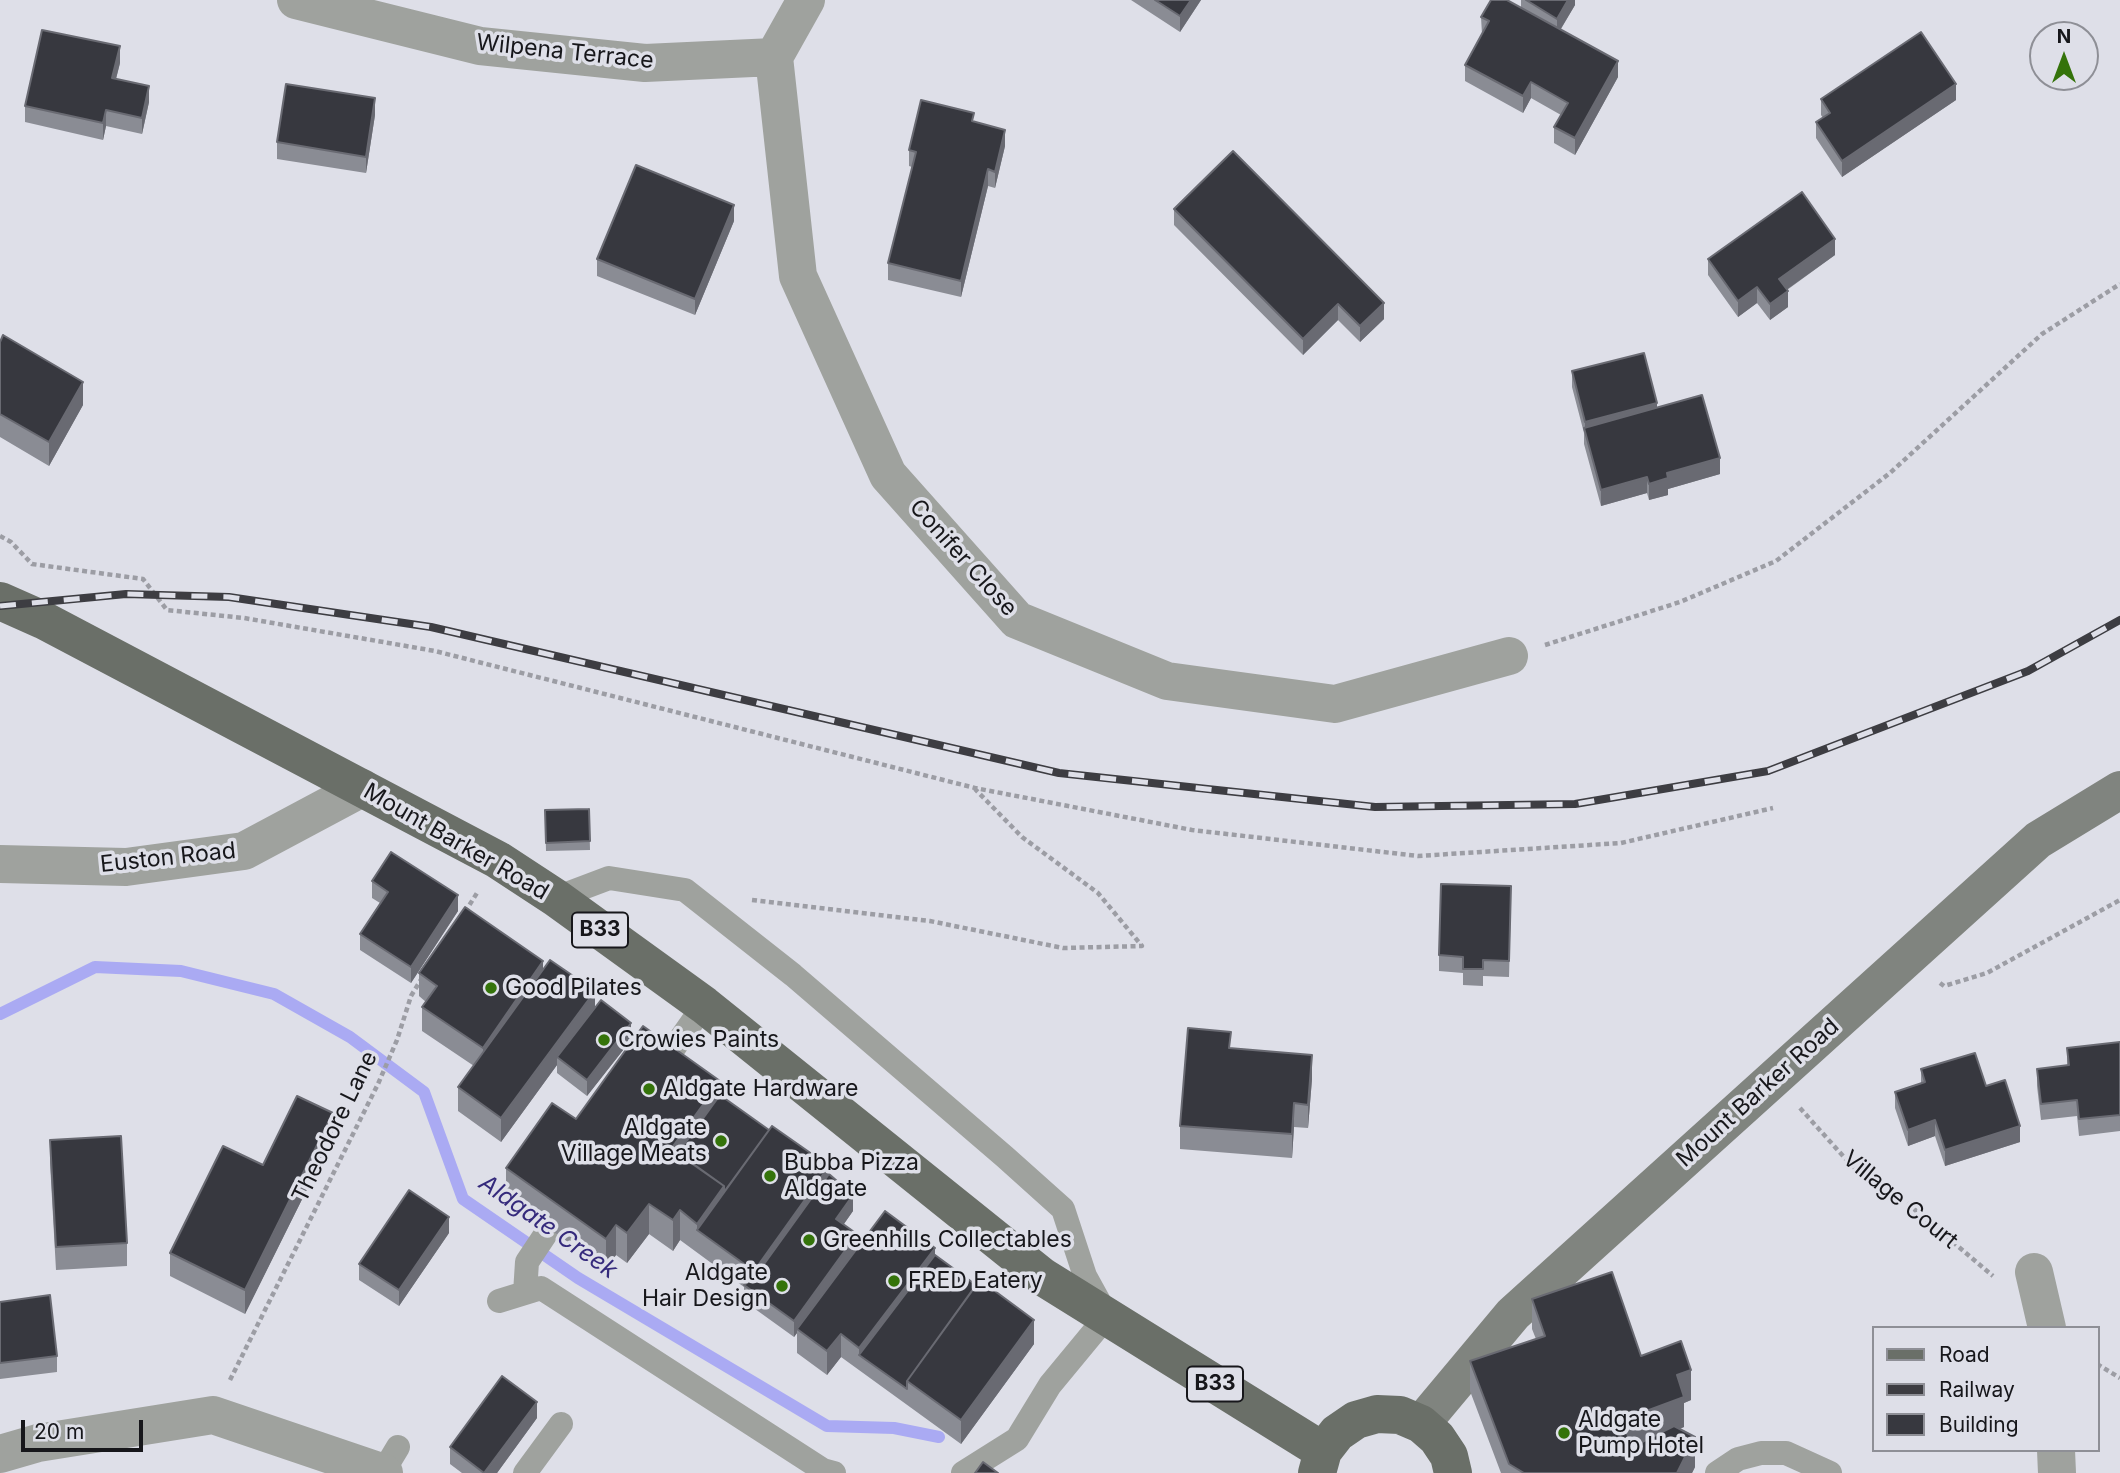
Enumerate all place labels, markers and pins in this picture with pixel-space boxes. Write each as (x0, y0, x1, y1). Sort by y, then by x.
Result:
place label: Good Pilates (505, 974, 642, 1002)
marker: Good Pilates (483, 980, 499, 996)
place label: Crowies Paints (618, 1026, 779, 1054)
marker: Crowies Paints (596, 1032, 612, 1048)
place label: Aldgate Hardware (663, 1075, 859, 1103)
marker: Aldgate Hardware (641, 1081, 657, 1097)
place label: Aldgate Village Meats (561, 1114, 707, 1168)
marker: Aldgate Village Meats (713, 1133, 729, 1149)
place label: Bubba Pizza Aldgate (784, 1149, 919, 1203)
marker: Bubba Pizza Aldgate (762, 1168, 778, 1184)
place label: Greenhills Collectables (823, 1226, 1072, 1254)
marker: Greenhills Collectables (801, 1232, 817, 1248)
place label: Aldgate Hair Design (642, 1259, 768, 1313)
place label: FRED Eatery (908, 1267, 1043, 1295)
marker: FRED Eatery (886, 1273, 902, 1289)
marker: Aldgate Hair Design (774, 1278, 790, 1294)
place label: Aldgate Pump Hotel (1578, 1406, 1704, 1460)
marker: Aldgate Pump Hotel (1556, 1425, 1572, 1441)

